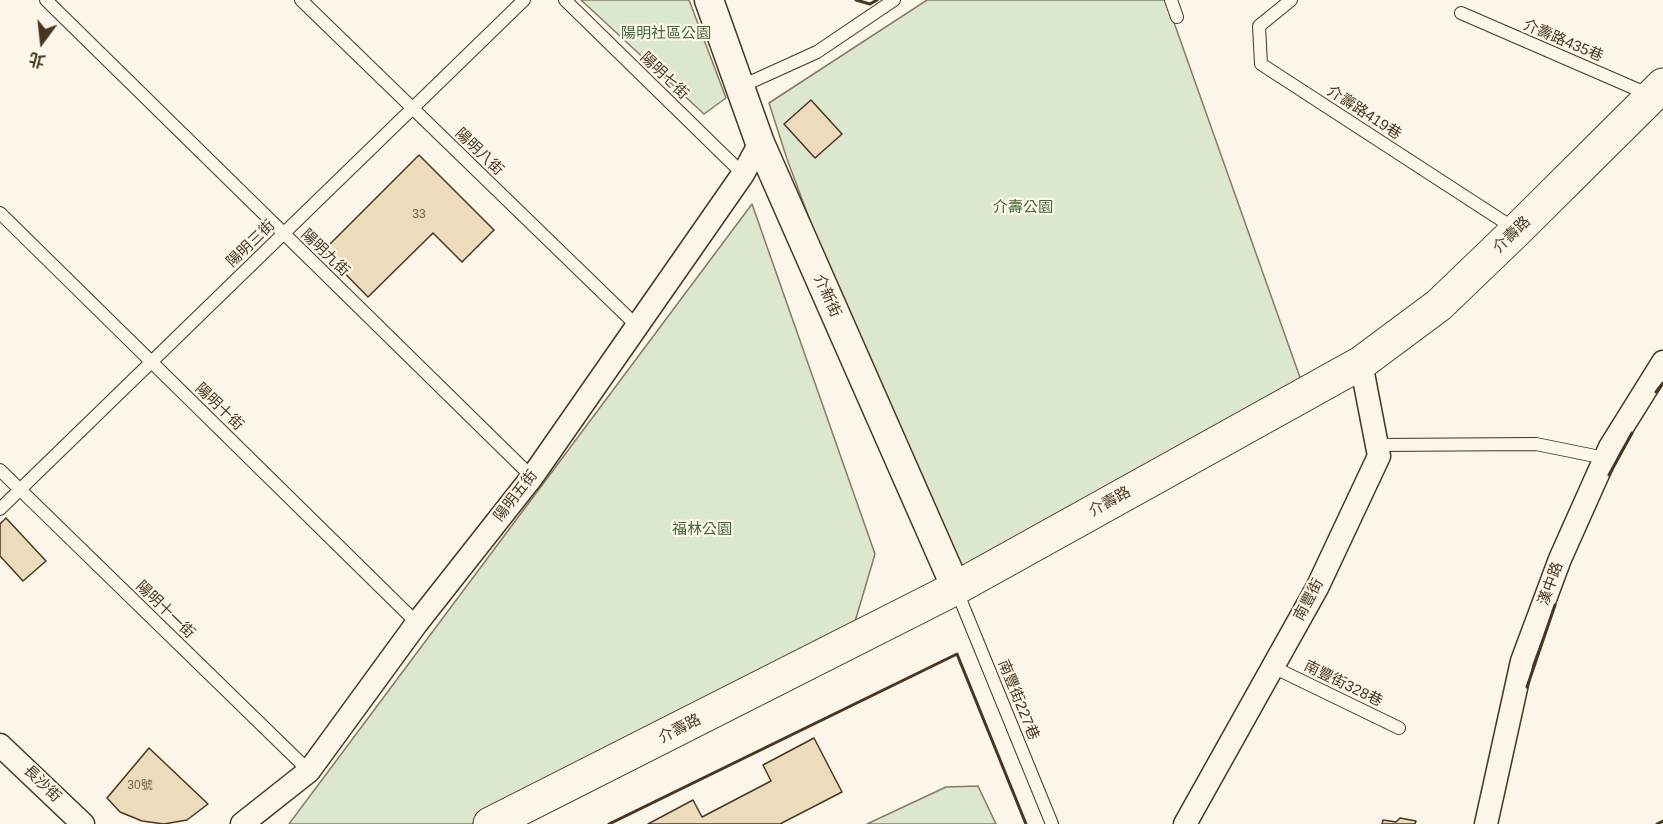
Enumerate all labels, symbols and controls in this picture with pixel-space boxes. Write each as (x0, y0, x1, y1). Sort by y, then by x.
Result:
north arrow (12, 12, 72, 72)
street label: 介壽路435巷 (1520, 16, 1606, 66)
park label: 陽明社區公園 (621, 25, 711, 43)
street label: 陽明七街 (636, 49, 692, 103)
text: 北 (27, 50, 47, 70)
street label: 介壽路419巷 (1323, 82, 1405, 144)
street label: 陽明八街 (451, 125, 507, 179)
park label: 介壽公園 (993, 199, 1053, 217)
house number: 33 (412, 208, 426, 222)
street label: 介壽路 (1490, 213, 1534, 257)
street label: 陽明三街 (223, 217, 279, 271)
street label: 陽明九街 (297, 226, 353, 280)
street label: 介新街 (810, 272, 844, 320)
street label: 陽明十街 (191, 380, 247, 434)
street label: 陽明五街 (490, 467, 542, 525)
street label: 介壽路 (1086, 483, 1134, 521)
park label: 福林公園 (672, 521, 732, 539)
street label: 漢中路 (1535, 560, 1567, 608)
street label: 南豐街 (1290, 576, 1328, 624)
street label: 陽明十一街 (132, 577, 198, 643)
street label: 南豐街227巷 (994, 657, 1042, 743)
street label: 南豐街328巷 (1301, 657, 1385, 711)
street label: 介壽路 (656, 711, 704, 747)
street label: 長沙街 (20, 762, 64, 806)
house number: 30號 (127, 779, 153, 793)

